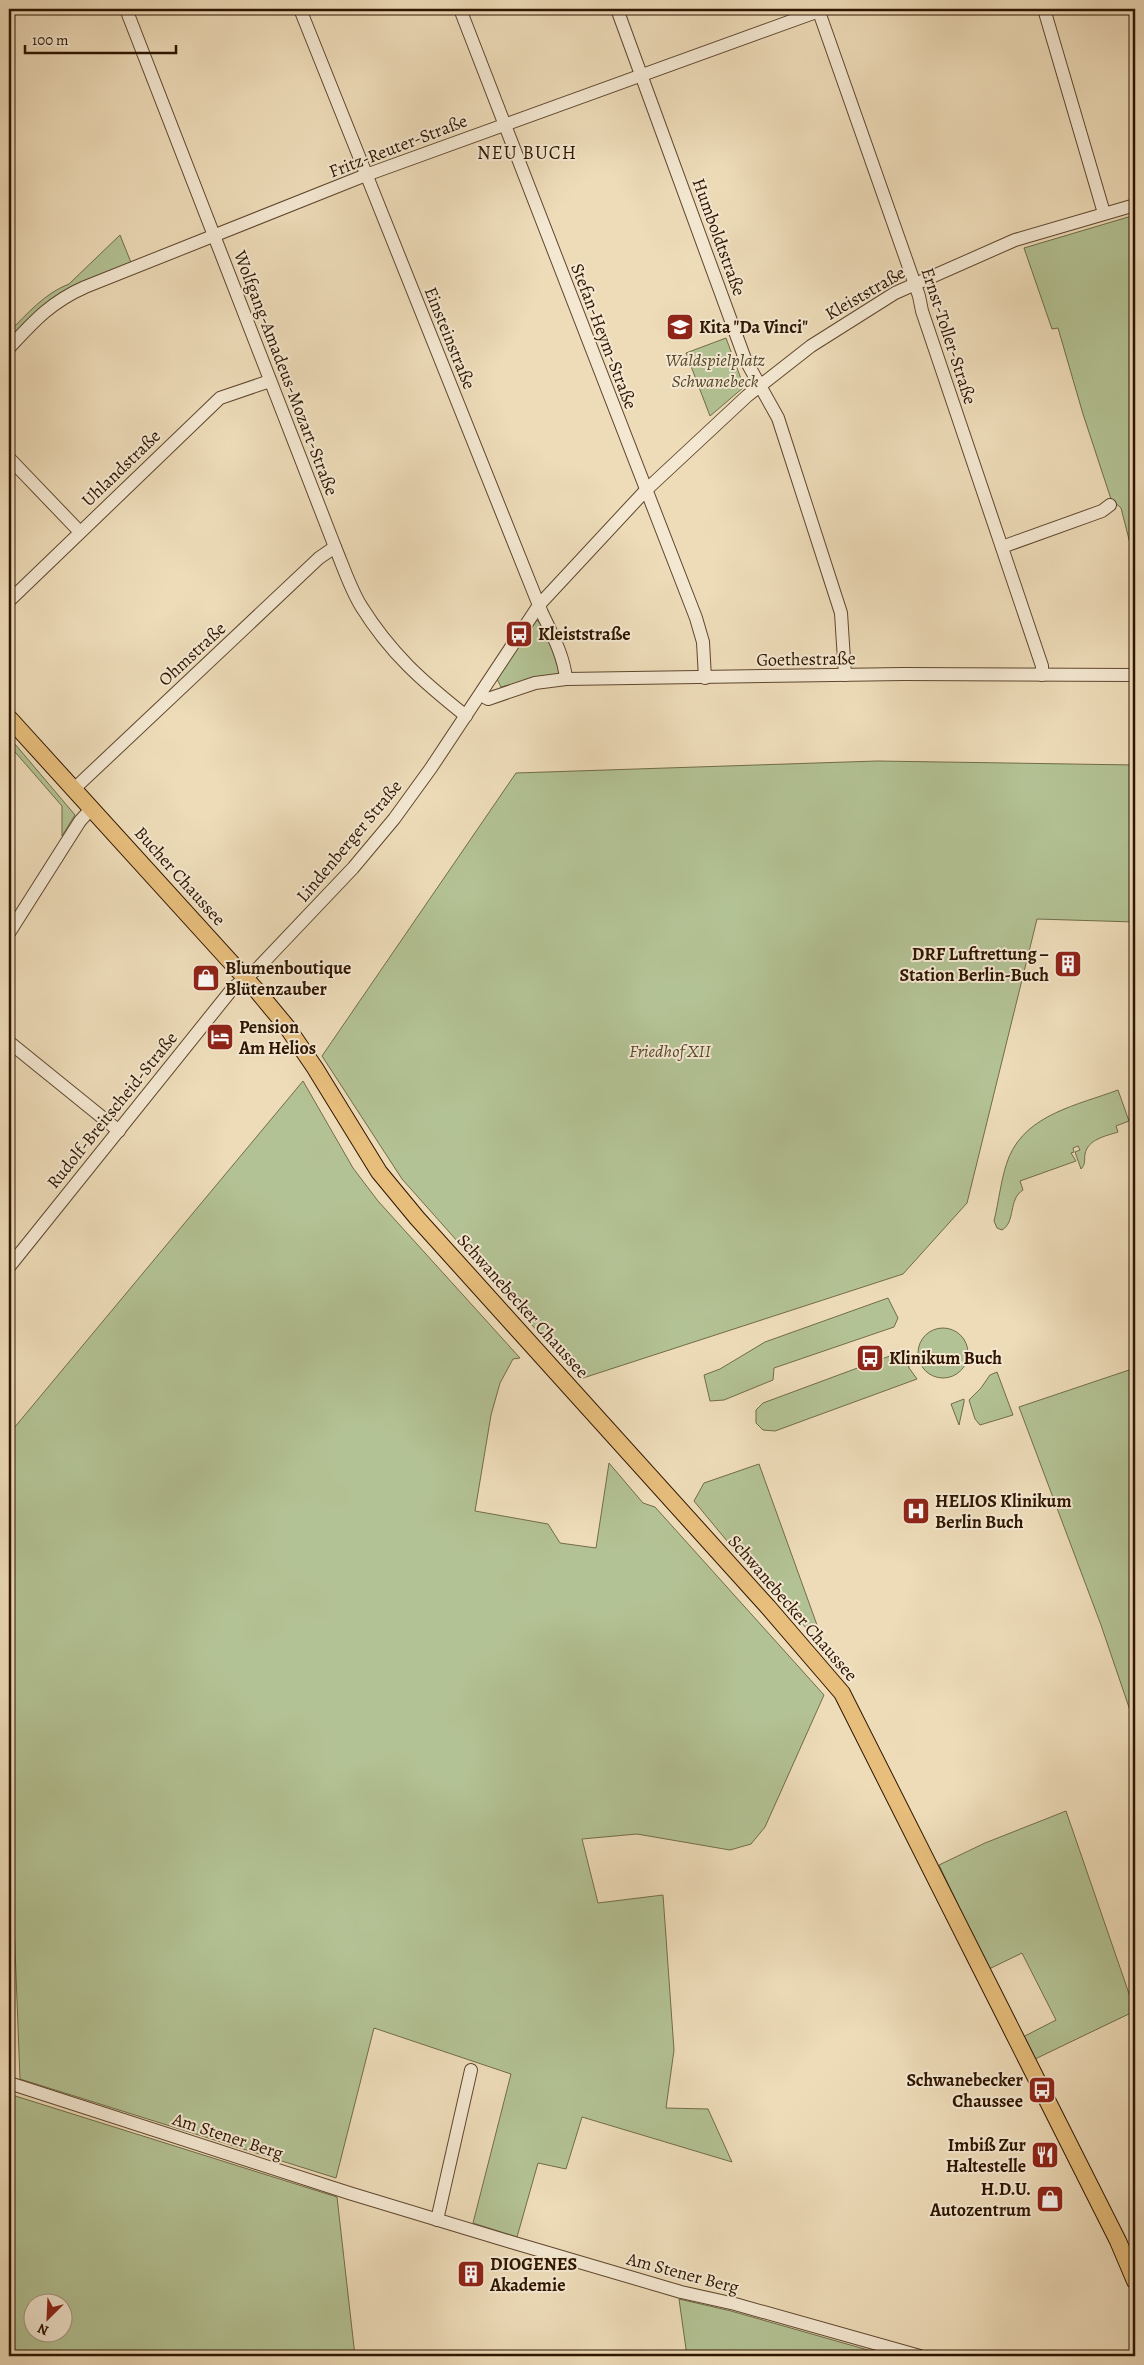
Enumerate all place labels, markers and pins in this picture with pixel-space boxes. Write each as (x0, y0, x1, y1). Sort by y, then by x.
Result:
school or university icon: Kita "Da Vinci" (665, 312, 695, 342)
place label: Kita "Da Vinci" (699, 315, 808, 339)
bus stop icon: Kleiststraße (504, 619, 534, 649)
place label: Kleiststraße (538, 622, 630, 646)
place label: DRF Luftrettung – Station Berlin-Buch (900, 942, 1049, 987)
building icon: DRF Luftrettung – Station Berlin-Buch (1053, 949, 1083, 979)
place label: Blumenboutique Blütenzauber (225, 956, 351, 1001)
shop icon: Blumenboutique Blütenzauber (191, 963, 221, 993)
place label: Pension Am Helios (238, 1015, 316, 1060)
hotel icon: Pension Am Helios (205, 1022, 235, 1052)
bus stop icon: Klinikum Buch (855, 1343, 885, 1373)
place label: Klinikum Buch (889, 1346, 1002, 1370)
place label: HELIOS Klinikum Berlin Buch (935, 1489, 1071, 1534)
hospital icon: HELIOS Klinikum Berlin Buch (901, 1496, 931, 1526)
place label: Schwanebecker Chaussee (906, 2068, 1024, 2113)
bus stop icon: Schwanebecker Chaussee (1027, 2075, 1057, 2105)
place label: Imbiß Zur Haltestelle (946, 2133, 1027, 2178)
restaurant icon: Imbiß Zur Haltestelle (1030, 2140, 1060, 2170)
place label: H.D.U. Autozentrum (929, 2177, 1031, 2222)
shop icon: H.D.U. Autozentrum (1035, 2184, 1065, 2214)
place label: DIOGENES Akademie (489, 2252, 577, 2297)
building icon: DIOGENES Akademie (456, 2259, 486, 2289)

